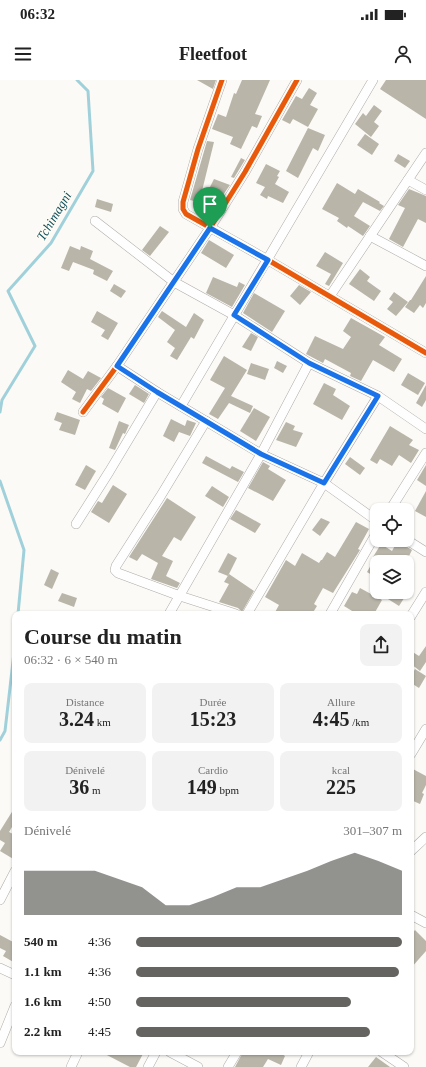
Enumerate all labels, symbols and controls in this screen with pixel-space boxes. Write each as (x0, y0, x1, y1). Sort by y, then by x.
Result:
text: 06:32 (20, 6, 55, 22)
icon: menu (12, 43, 34, 65)
icon: person (392, 43, 414, 65)
text: Fleetfoot (179, 44, 247, 64)
pin (193, 187, 227, 228)
water label: Tchimagni (34, 188, 75, 243)
icon: arrive (199, 193, 221, 215)
map controls (370, 503, 414, 599)
button: locate (370, 503, 414, 547)
button: layers (370, 555, 414, 599)
text: Course du matin (24, 624, 182, 649)
button: share (360, 624, 402, 666)
text: 06:32 · 6 × 540 m (24, 652, 118, 667)
text: Distance (66, 696, 104, 708)
text: Durée (200, 696, 226, 708)
text: Allure (327, 696, 355, 708)
text: 3.24 (59, 708, 94, 730)
text: 15:23 (190, 708, 236, 730)
text: 4:45 (313, 708, 349, 730)
text: km (94, 716, 111, 728)
text: /km (349, 716, 369, 728)
text: Dénivelé (65, 764, 105, 776)
text: Cardio (198, 764, 228, 776)
text: kcal (332, 764, 350, 776)
text: 36 (69, 776, 89, 798)
text: 149 (187, 776, 217, 798)
text: 225 (326, 776, 356, 798)
text: m (89, 784, 101, 796)
text: bpm (217, 784, 239, 796)
text: Dénivelé (24, 823, 71, 838)
text: 301–307 m (343, 823, 402, 838)
text: 540 m (24, 934, 58, 949)
text: 4:36 (88, 934, 111, 949)
text: 1.1 km (24, 964, 62, 979)
text: 4:36 (88, 964, 111, 979)
text: 1.6 km (24, 994, 62, 1009)
text: 4:50 (88, 994, 111, 1009)
text: 2.2 km (24, 1024, 62, 1039)
text: 4:45 (88, 1024, 111, 1039)

